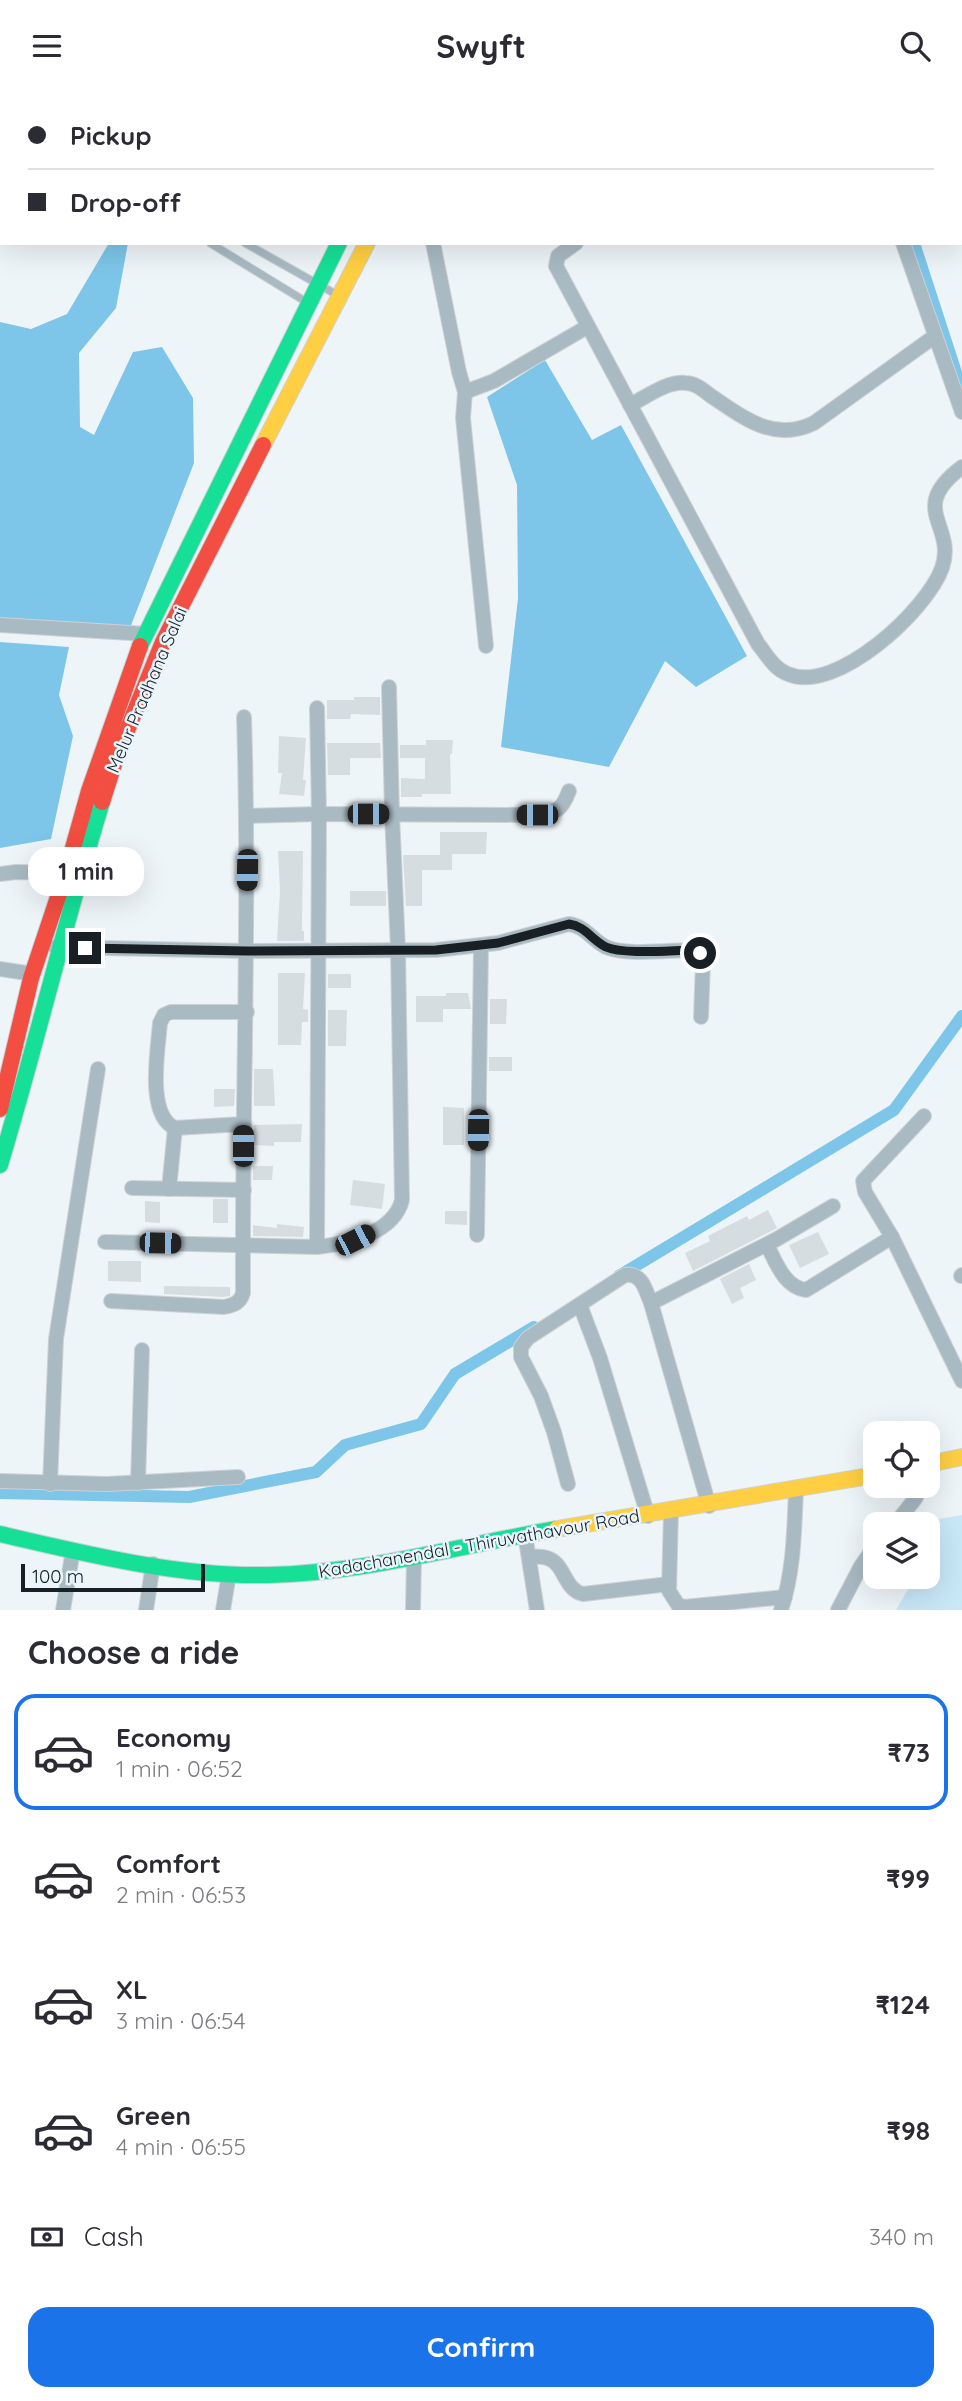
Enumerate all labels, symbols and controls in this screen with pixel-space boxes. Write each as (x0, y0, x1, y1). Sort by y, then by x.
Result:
text: Swyft (436, 26, 526, 66)
icon: menu (28, 27, 66, 65)
icon: search (896, 27, 934, 65)
text: Pickup (70, 119, 152, 152)
text: Drop-off (70, 186, 181, 219)
street label: Melur Pradhana Salai (101, 604, 192, 776)
car (348, 804, 390, 825)
car (517, 805, 559, 826)
callout: 1 min (27, 847, 143, 895)
car (237, 849, 258, 891)
text: 1 min (58, 857, 114, 886)
route end (69, 932, 101, 964)
route start (684, 937, 716, 969)
car (468, 1109, 489, 1151)
car (233, 1125, 254, 1167)
car (332, 1221, 379, 1259)
car (139, 1232, 182, 1254)
map controls (863, 1421, 940, 1589)
button: locate (863, 1421, 940, 1498)
street label: Kadachanendal - Thiruvathavour Road (317, 1504, 641, 1583)
button: layers (863, 1512, 940, 1589)
scale bar (21, 1561, 205, 1593)
text: 100 m (32, 1564, 84, 1588)
text: Choose a ride (28, 1632, 240, 1672)
icon: car (32, 1721, 95, 1784)
text: Economy (116, 1721, 231, 1754)
text: ₹73 (887, 1736, 930, 1769)
text: 1 min · 06:52 (116, 1754, 243, 1783)
icon: car (32, 1847, 95, 1910)
text: Comfort (116, 1847, 221, 1880)
text: ₹99 (886, 1862, 930, 1895)
text: 2 min · 06:53 (116, 1880, 246, 1909)
icon: car (32, 1973, 95, 2036)
text: XL (116, 1973, 148, 2006)
text: ₹124 (875, 1988, 930, 2021)
text: 3 min · 06:54 (116, 2006, 246, 2035)
icon: car (32, 2099, 95, 2162)
text: Green (116, 2099, 191, 2132)
text: ₹98 (887, 2114, 930, 2147)
text: 4 min · 06:55 (116, 2132, 246, 2161)
icon: cash (28, 2218, 66, 2256)
text: Cash (84, 2220, 144, 2253)
text: 340 m (869, 2222, 934, 2251)
button: Confirm (28, 2307, 934, 2387)

